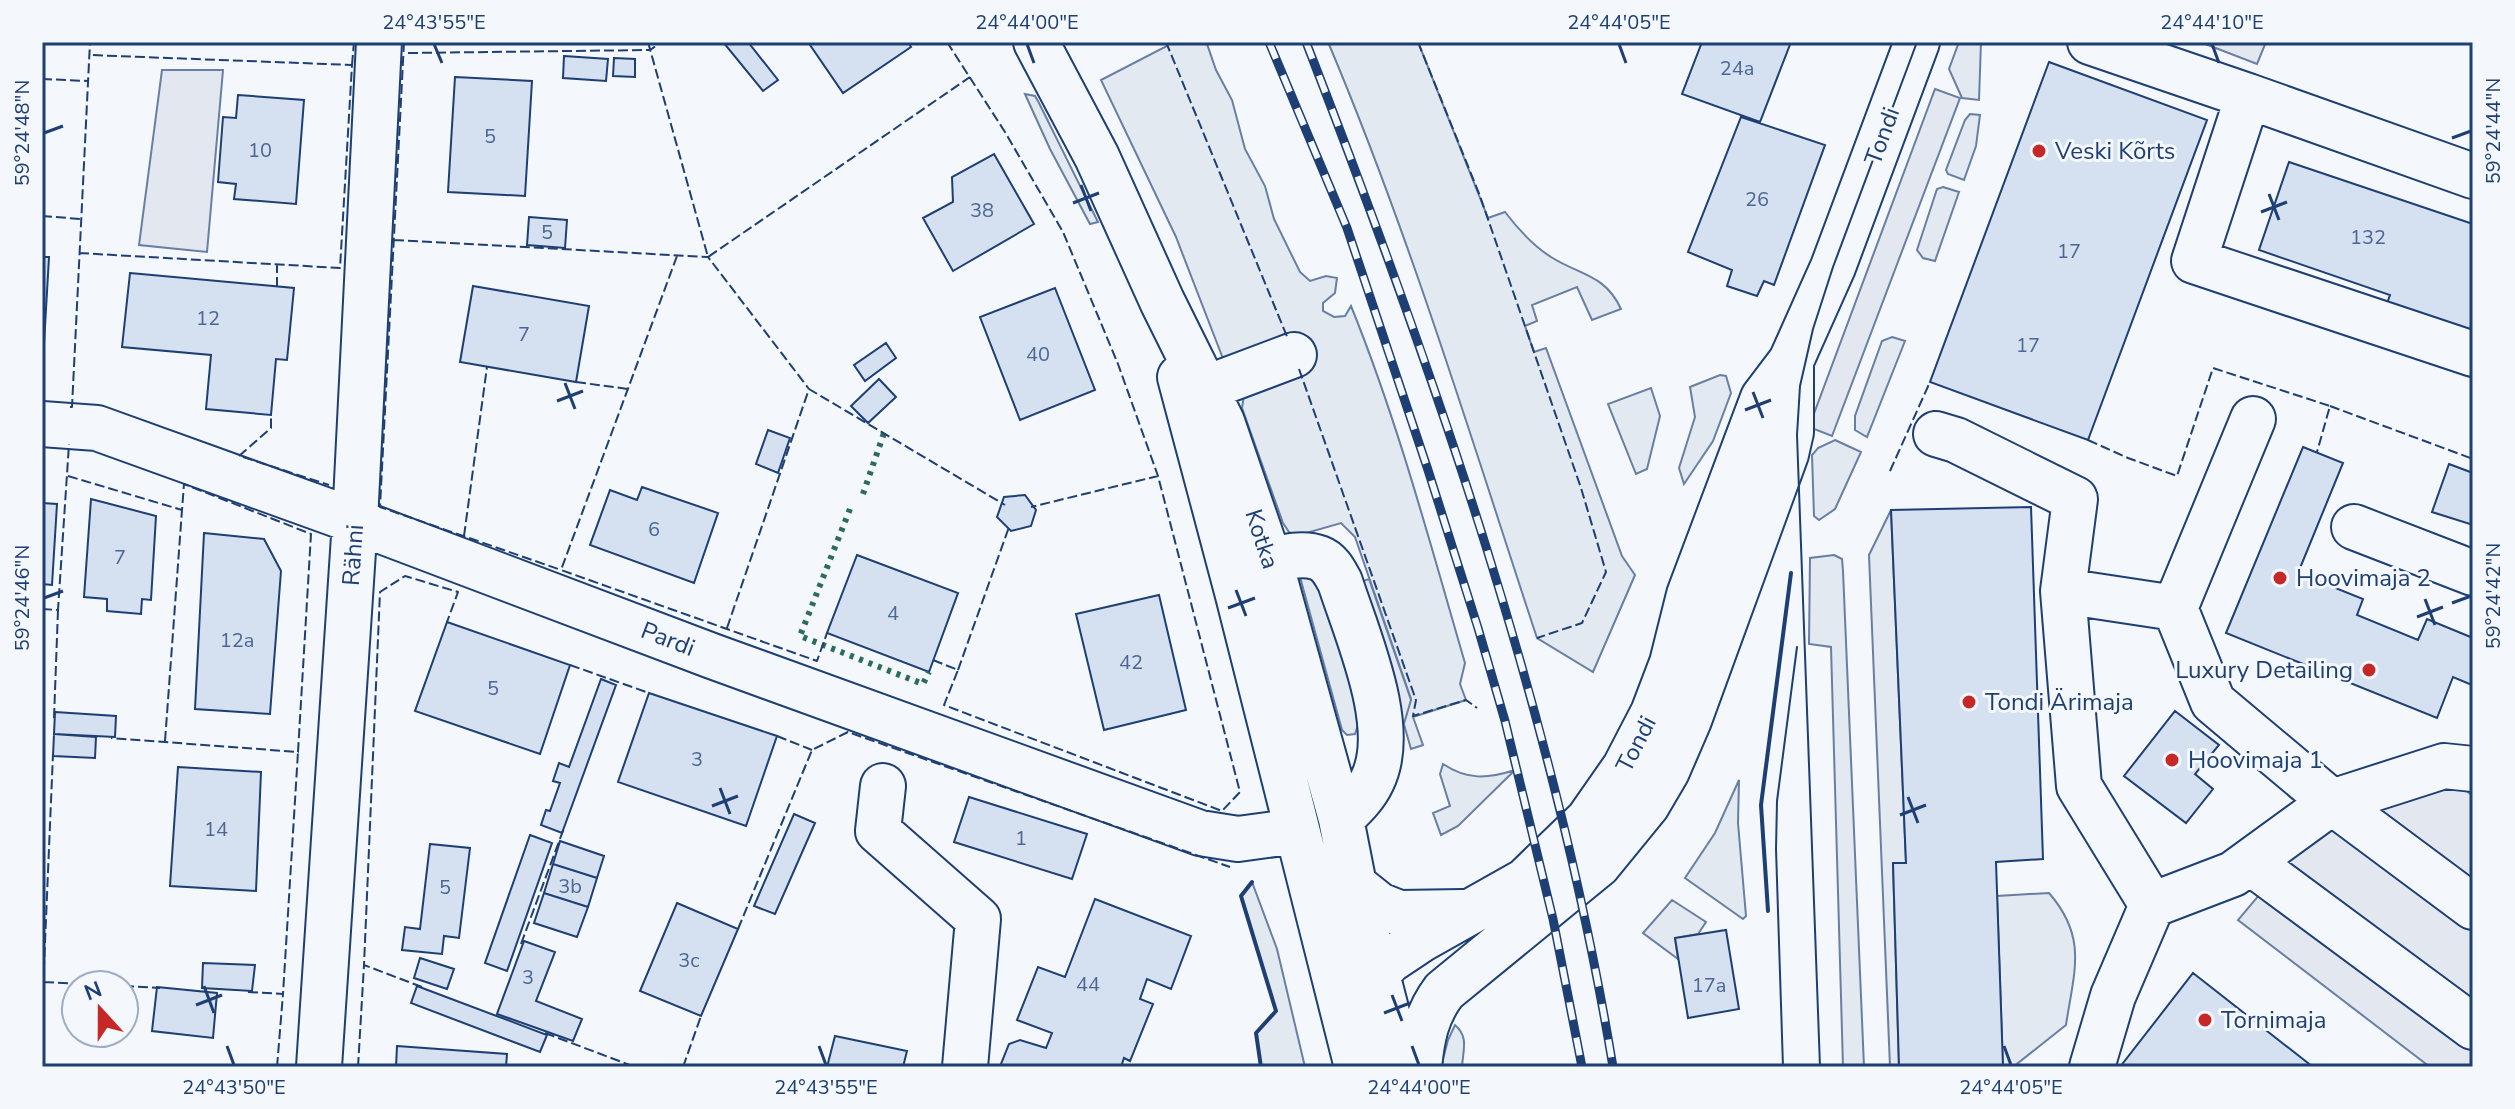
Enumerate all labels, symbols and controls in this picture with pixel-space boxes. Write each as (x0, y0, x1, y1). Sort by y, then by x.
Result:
text: 24°43'55"E (382, 9, 486, 36)
text: 24°44'00"E (975, 9, 1079, 36)
text: 24°44'05"E (1567, 9, 1671, 36)
text: 24°44'10"E (2160, 9, 2264, 36)
house number: 24a (1720, 55, 1754, 82)
text: 59°24'44"N (2480, 78, 2507, 184)
text: 59°24'48"N (9, 80, 36, 186)
street label: Tondi (1857, 103, 1907, 169)
house number: 5 (484, 123, 496, 150)
place label: Veski Kõrts (2054, 135, 2175, 167)
house number: 10 (248, 137, 272, 164)
marker: Veski Kõrts (2030, 142, 2048, 160)
house number: 26 (1745, 186, 1769, 213)
house number: 38 (970, 197, 994, 224)
house number: 5 (541, 219, 553, 246)
house number: 132 (2350, 224, 2386, 251)
house number: 17 (2057, 238, 2081, 265)
house number: 12 (196, 305, 220, 332)
house number: 7 (518, 321, 530, 348)
house number: 17 (2016, 332, 2040, 359)
house number: 40 (1026, 341, 1050, 368)
street label: Kotka (1237, 505, 1287, 573)
house number: 6 (648, 516, 660, 543)
street label: Rähni (335, 523, 371, 587)
text: 59°24'42"N (2480, 543, 2507, 649)
house number: 7 (114, 544, 126, 571)
text: 59°24'46"N (9, 545, 36, 651)
place label: Hoovimaja 2 (2296, 562, 2431, 594)
marker: Hoovimaja 2 (2271, 569, 2289, 587)
house number: 4 (887, 600, 899, 627)
street label: Pardi (636, 614, 700, 664)
house number: 12a (220, 627, 254, 654)
house number: 42 (1119, 649, 1143, 676)
place label: Luxury Detailing (2175, 654, 2353, 686)
marker: Luxury Detailing (2360, 661, 2378, 679)
house number: 5 (487, 675, 499, 702)
place label: Tondi Ärimaja (1985, 686, 2134, 718)
marker: Tondi Ärimaja (1960, 693, 1978, 711)
street label: Tondi (1608, 710, 1664, 778)
place label: Hoovimaja 1 (2188, 744, 2323, 776)
house number: 3 (691, 746, 703, 773)
marker: Hoovimaja 1 (2163, 751, 2181, 769)
house number: 14 (204, 816, 228, 843)
house number: 1 (1015, 825, 1027, 852)
house number: 3b (558, 873, 582, 900)
house number: 5 (439, 874, 451, 901)
house number: 3c (678, 947, 700, 974)
house number: 3 (522, 964, 534, 991)
north arrow (60, 969, 140, 1049)
house number: 44 (1076, 971, 1100, 998)
house number: 17a (1692, 972, 1726, 999)
text: N (80, 974, 106, 1008)
place label: Tornimaja (2221, 1004, 2326, 1036)
marker: Tornimaja (2196, 1011, 2214, 1029)
text: 24°43'50"E (182, 1074, 286, 1101)
text: 24°43'55"E (774, 1074, 878, 1101)
text: 24°44'00"E (1367, 1074, 1471, 1101)
text: 24°44'05"E (1959, 1074, 2063, 1101)

